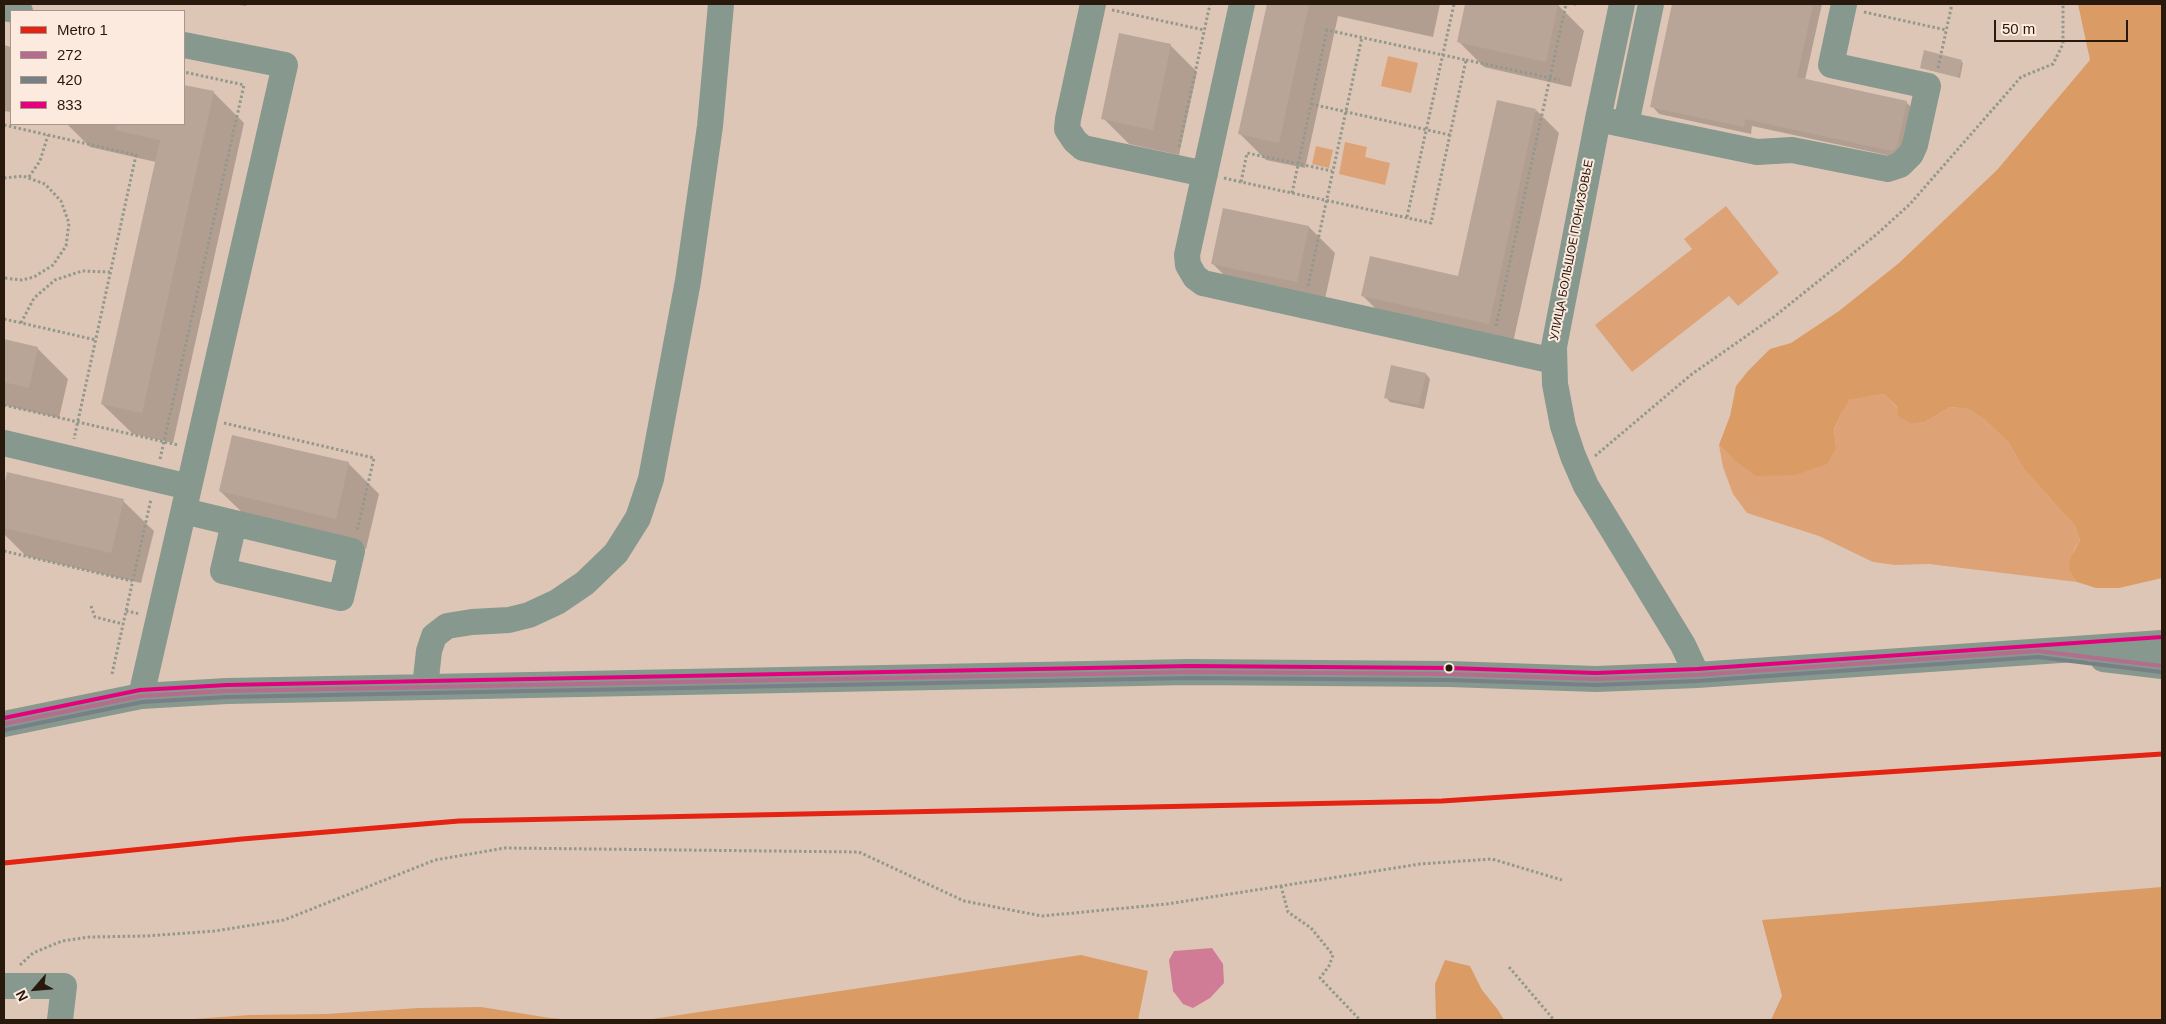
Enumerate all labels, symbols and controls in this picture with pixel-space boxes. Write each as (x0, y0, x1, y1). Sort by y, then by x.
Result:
legend (10, 10, 185, 125)
scale bar (1996, 10, 2130, 42)
text: 50 m (2002, 20, 2035, 37)
text: Metro 1 (57, 21, 108, 38)
text: 272 (57, 46, 82, 63)
text: 420 (57, 71, 82, 88)
text: 833 (57, 96, 82, 113)
street label: УЛИЦА БОЛЬШОЕ ПОНИЗОВЬЕ (1547, 158, 1597, 342)
unlabelled marker (1444, 663, 1454, 673)
north arrow (10, 964, 60, 1014)
text: N (12, 988, 31, 1004)

